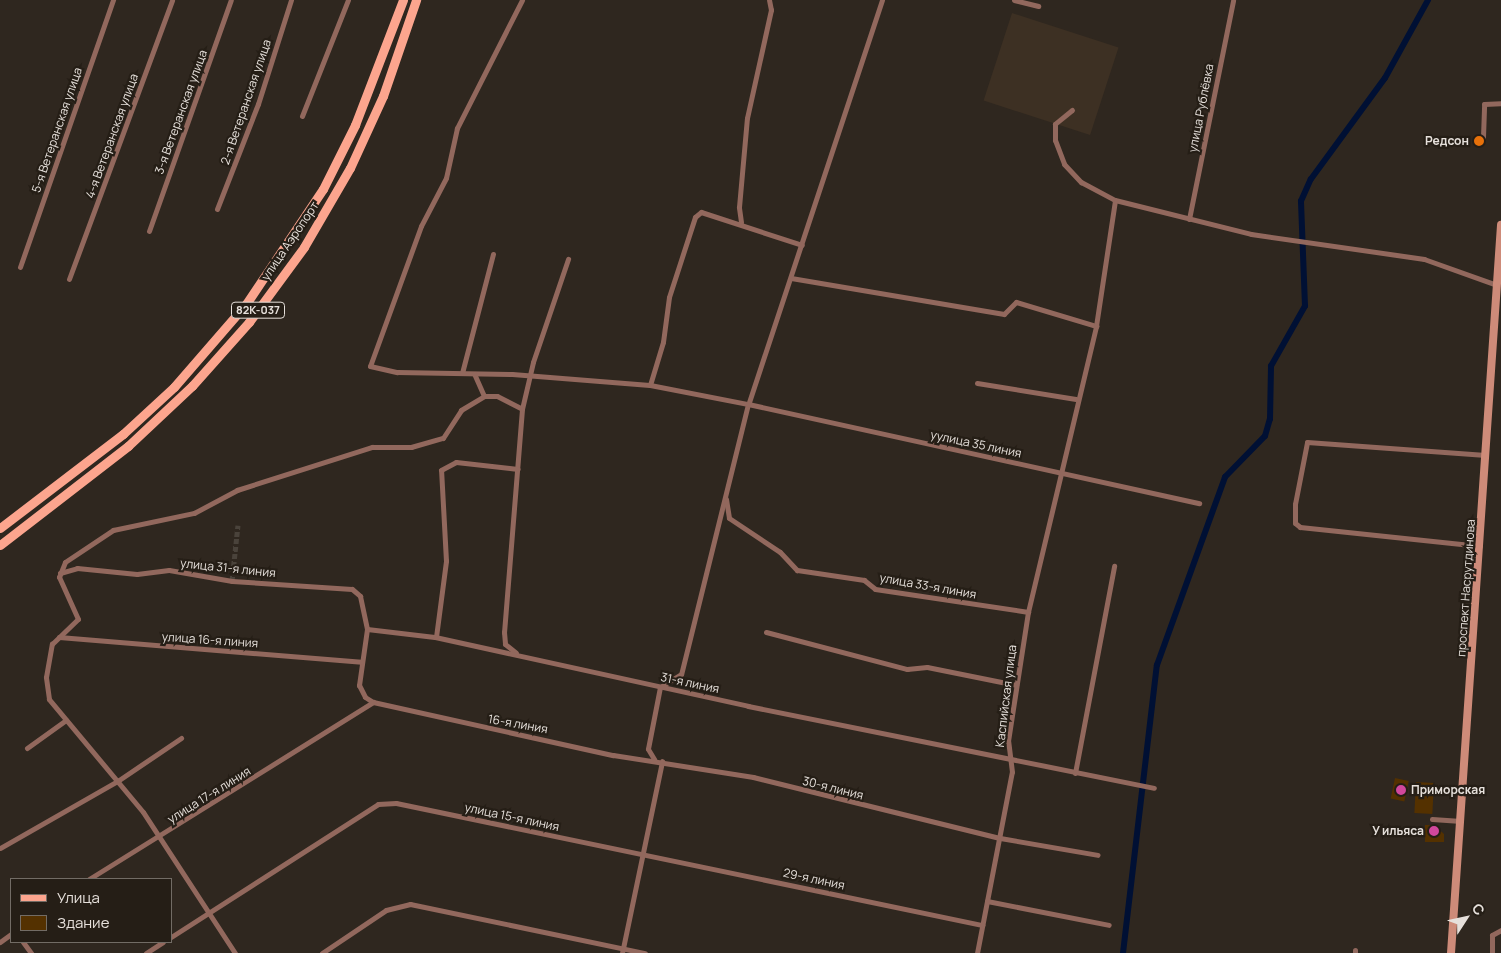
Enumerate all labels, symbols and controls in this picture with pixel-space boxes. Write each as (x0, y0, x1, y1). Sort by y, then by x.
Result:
street label: 2-я Ветеранская улица (218, 38, 274, 166)
street label: 3-я Ветеранская улица (152, 48, 210, 176)
street label: улица Рублёвка (1185, 63, 1217, 153)
street label: 5-я Ветеранская улица (29, 66, 85, 194)
street label: 4-я Ветеранская улица (83, 72, 141, 200)
place label: Редсон (1425, 134, 1469, 148)
marker: Редсон (1473, 135, 1485, 147)
street label: улица Аэропорт (258, 199, 322, 283)
road number: 82К-037 (230, 302, 286, 318)
street label: уулица 35 линия (929, 427, 1023, 461)
street label: проспект Насрутдинова (1454, 519, 1478, 657)
street label: улица 31-я линия (180, 556, 276, 580)
street label: улица 33-я линия (879, 570, 977, 602)
street label: улица 16-я линия (161, 629, 259, 651)
street label: Каспийская улица (993, 644, 1019, 748)
street label: 31-я линия (659, 670, 721, 696)
street label: 16-я линия (487, 712, 549, 736)
street label: улица 17-я линия (165, 764, 253, 826)
street label: 30-я линия (801, 773, 865, 803)
place label: Приморская (1411, 783, 1485, 797)
marker: Приморская (1395, 784, 1407, 796)
street label: улица 15-я линия (463, 800, 561, 834)
place label: У ильяса (1372, 824, 1424, 838)
marker: У ильяса (1428, 825, 1440, 837)
street label: 29-я линия (782, 865, 846, 893)
legend (10, 878, 172, 943)
text: Улица (57, 887, 100, 908)
north arrow (1441, 893, 1491, 943)
text: С (1468, 899, 1489, 919)
text: Здание (57, 912, 109, 933)

